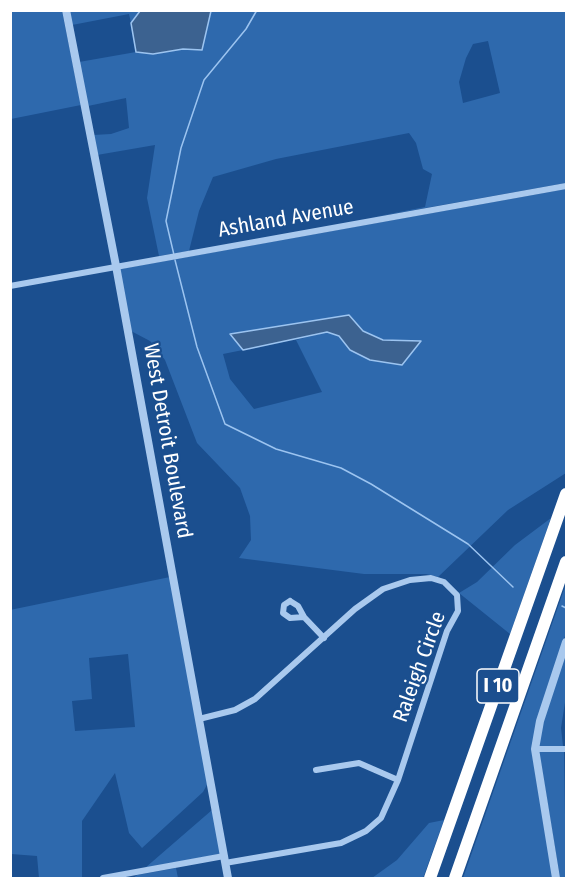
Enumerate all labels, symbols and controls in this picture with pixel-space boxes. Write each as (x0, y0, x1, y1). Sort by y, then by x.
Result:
street label: Ashland Avenue (216, 195, 356, 243)
street label: West Detroit Boulevard (137, 342, 197, 540)
street label: Raleigh Circle (388, 608, 452, 726)
road number: I 10 (477, 669, 519, 703)

